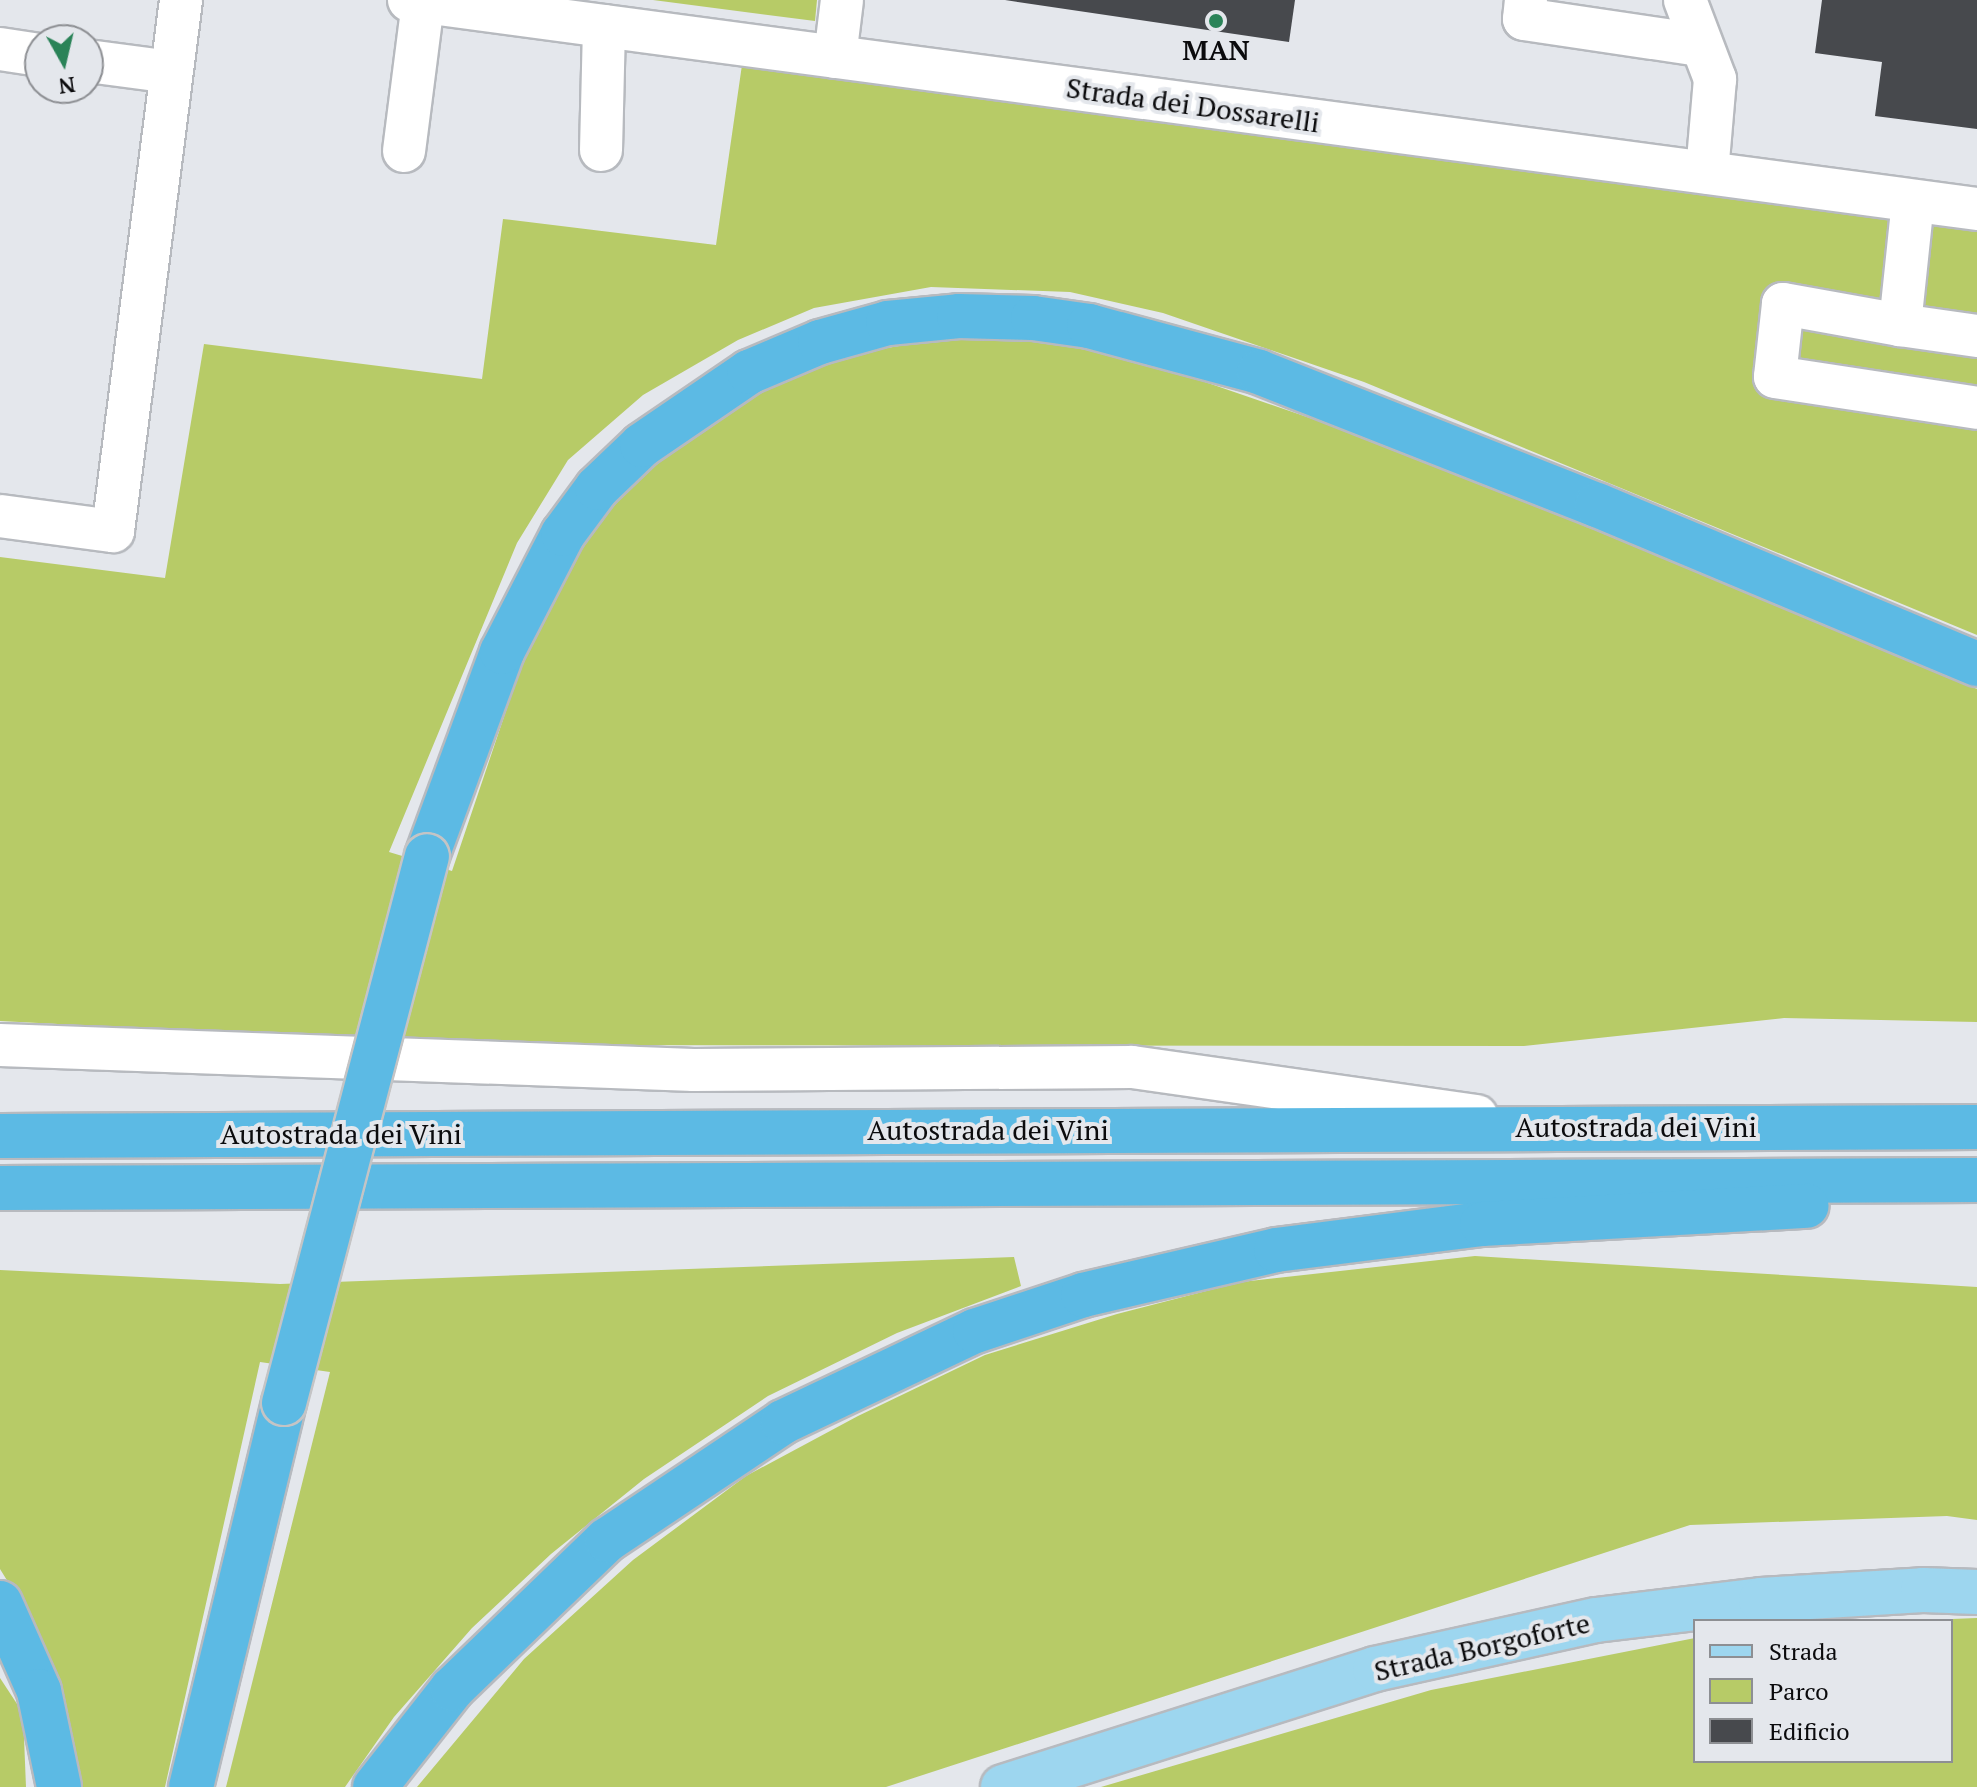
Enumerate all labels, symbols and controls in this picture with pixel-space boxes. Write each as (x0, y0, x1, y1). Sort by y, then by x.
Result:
marker: MAN (1207, 12, 1225, 30)
north arrow (24, 24, 104, 104)
place label: MAN (1182, 33, 1250, 67)
text: N (57, 71, 77, 102)
street label: Strada dei Dossarelli (1064, 71, 1322, 139)
street label: Autostrada dei Vini (1515, 1110, 1757, 1144)
street label: Autostrada dei Vini (867, 1113, 1109, 1147)
street label: Autostrada dei Vini (220, 1117, 462, 1151)
street label: Strada Borgoforte (1371, 1606, 1593, 1688)
legend (1693, 1619, 1953, 1763)
text: Strada (1769, 1635, 1838, 1667)
text: Parco (1769, 1675, 1829, 1707)
text: Edificio (1769, 1715, 1850, 1747)

